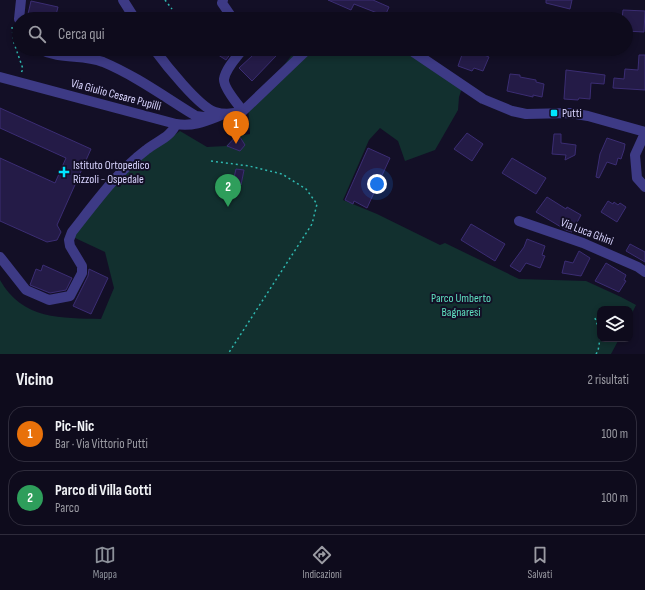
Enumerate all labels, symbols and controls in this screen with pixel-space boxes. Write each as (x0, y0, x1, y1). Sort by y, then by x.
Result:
search box (12, 12, 633, 56)
icon: search (26, 23, 48, 45)
text: Cerca qui (58, 25, 105, 44)
street label: Via Giulio Cesare Pupilli (69, 76, 163, 114)
place label: Putti (562, 106, 582, 121)
marker: Putti (549, 108, 559, 118)
pin: 1 (223, 111, 249, 144)
place label: Istituto Ortopedico Rizzoli - Ospedale (73, 158, 150, 187)
marker: Istituto Ortopedico Rizzoli - Ospedale (58, 166, 70, 178)
pin: 2 (215, 174, 241, 207)
your location (367, 174, 387, 194)
street label: Via Luca Ghini (558, 215, 616, 249)
park label: Parco Umberto Bagnaresi (431, 291, 491, 320)
map controls (597, 306, 633, 342)
button: layers (597, 306, 633, 342)
text: Vicino (16, 370, 53, 390)
text: 2 risultati (588, 372, 629, 388)
text: Pic-Nic (55, 417, 94, 436)
text: 1 (27, 426, 33, 442)
text: 100 m (601, 426, 628, 442)
text: Bar · Via Vittorio Putti (55, 436, 148, 452)
text: Parco di Villa Gotti (55, 481, 152, 500)
text: 2 (27, 490, 33, 506)
text: 100 m (601, 490, 628, 506)
text: Parco (55, 500, 79, 516)
tab: Mappa (93, 544, 117, 581)
tab: Indicazioni (303, 544, 342, 581)
tab: Salvati (527, 544, 552, 581)

